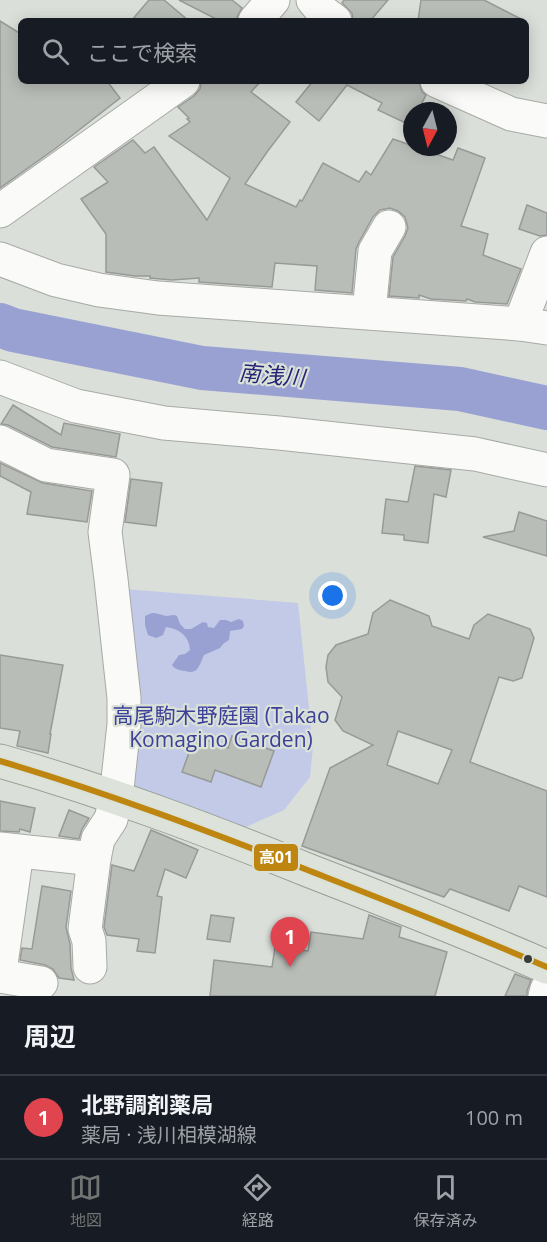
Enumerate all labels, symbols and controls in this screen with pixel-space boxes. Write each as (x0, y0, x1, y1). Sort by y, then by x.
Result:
search box (18, 18, 529, 84)
icon: search (39, 35, 72, 68)
text: ここで検索 (87, 37, 197, 67)
north arrow (403, 102, 457, 156)
water label: 南浅川 (238, 356, 308, 392)
your location (318, 581, 347, 610)
park label: 高尾駒木野庭園 (Takao Komagino Garden) (112, 701, 330, 753)
line badge: 高01 (253, 843, 299, 872)
text: 高01 (259, 846, 293, 868)
pin: 1 (270, 918, 310, 967)
unlabelled marker (522, 953, 534, 965)
text: 周辺 (24, 1018, 76, 1054)
text: 北野調剤薬局 (81, 1089, 213, 1119)
text: 1 (38, 1104, 49, 1131)
text: 100 m (465, 1104, 523, 1131)
text: 薬局 · 浅川相模湖線 (81, 1121, 257, 1148)
tab: 地図 (69, 1171, 102, 1231)
tab: 経路 (241, 1171, 274, 1231)
tab: 保存済み (413, 1171, 477, 1231)

